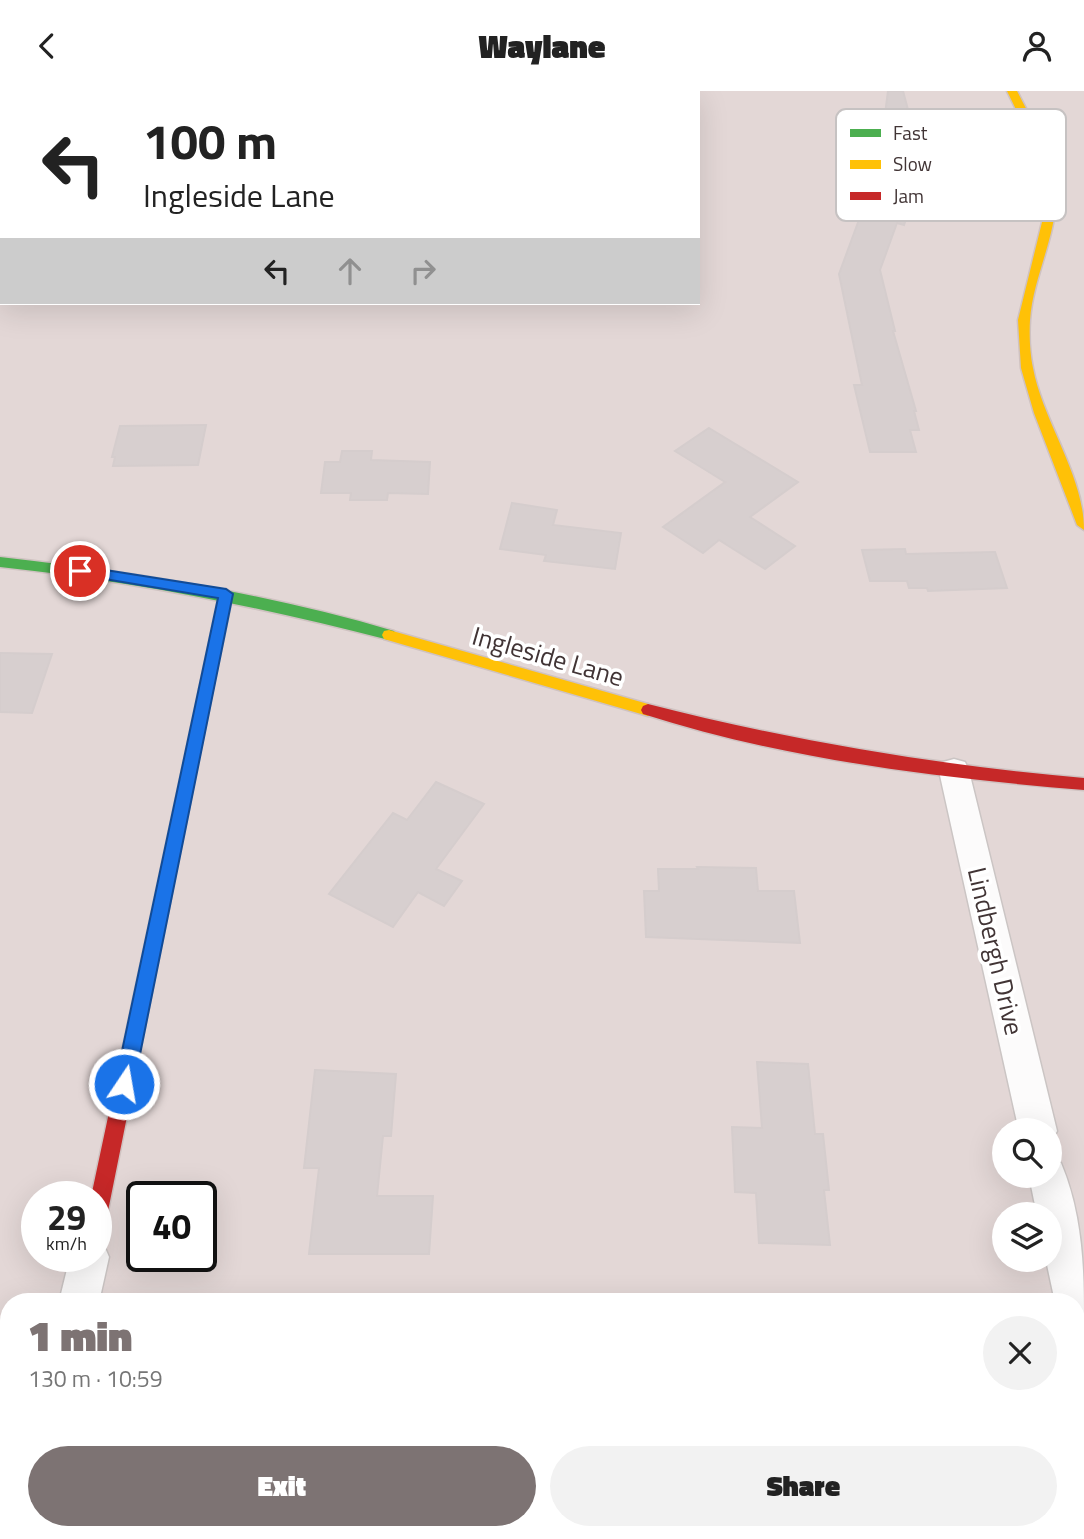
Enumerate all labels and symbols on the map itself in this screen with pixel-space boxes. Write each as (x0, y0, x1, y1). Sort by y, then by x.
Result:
legend (836, 109, 1066, 221)
text: Fast (893, 118, 928, 147)
text: Slow (893, 149, 932, 178)
text: Jam (893, 181, 924, 210)
pin (50, 541, 110, 601)
street label: Ingleside Lane (468, 616, 628, 696)
street label: Lindbergh Drive (958, 863, 1034, 1039)
position arrow (87, 1047, 161, 1121)
speed limit sign: 40 (126, 1181, 217, 1272)

